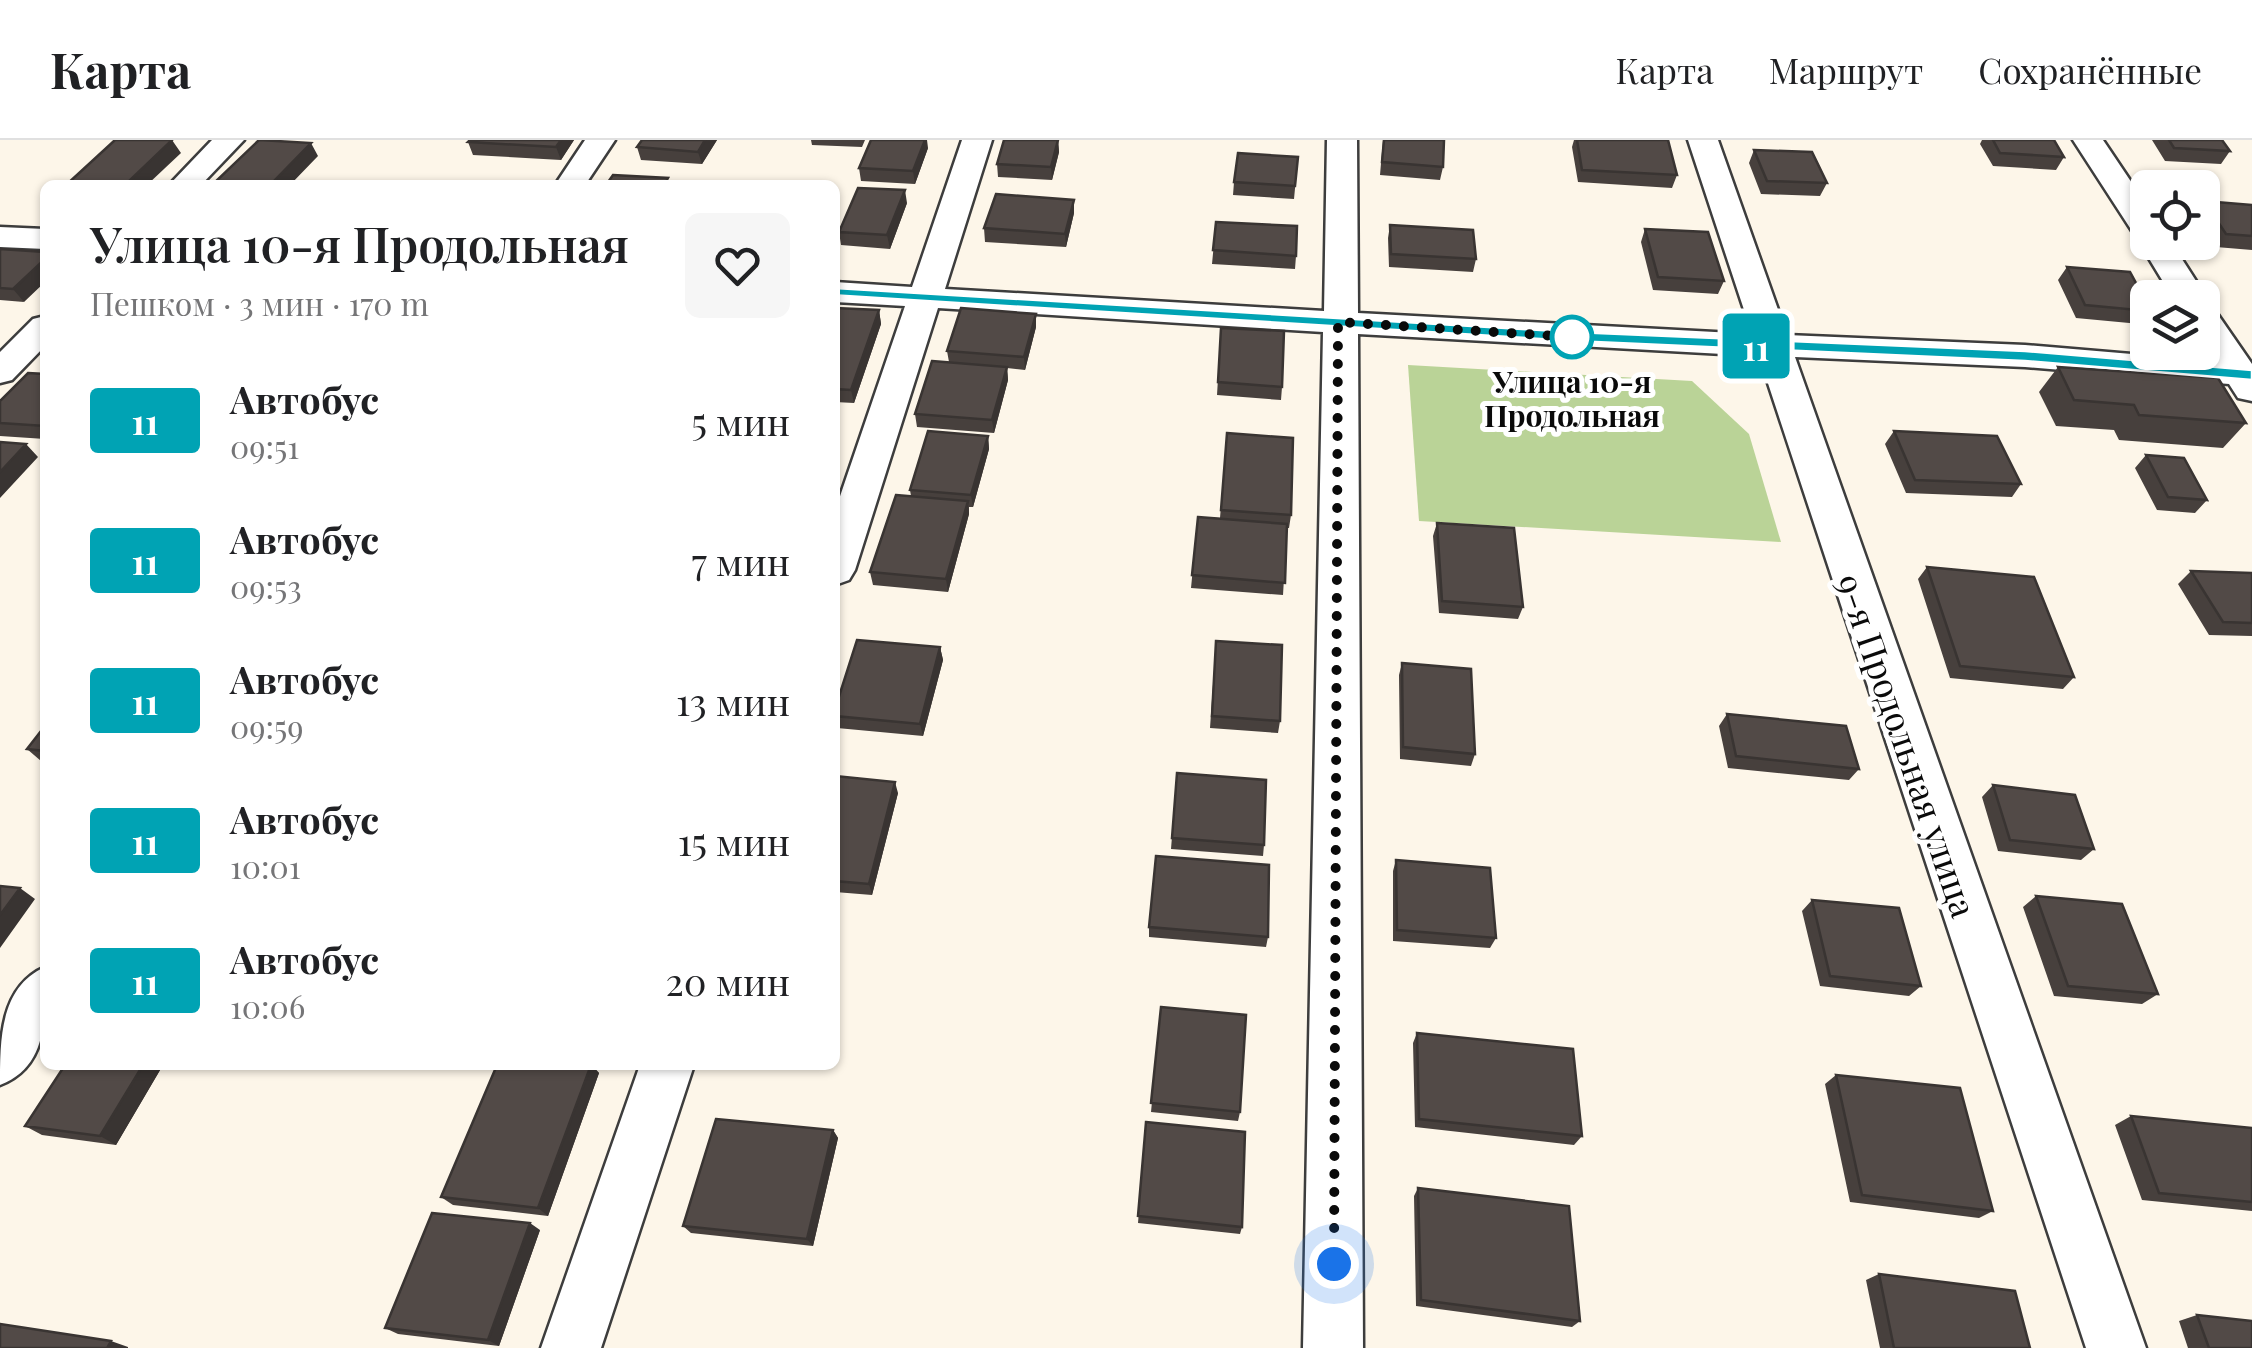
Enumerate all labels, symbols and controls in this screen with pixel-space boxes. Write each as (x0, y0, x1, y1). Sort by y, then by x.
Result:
text: Карта (50, 37, 191, 101)
text: Карта (1615, 46, 1714, 93)
text: Маршрут (1769, 46, 1923, 93)
text: Сохранённые (1978, 46, 2202, 93)
map controls (2130, 170, 2220, 370)
button: locate (2130, 170, 2220, 260)
text: Улица 10-я Продольная (90, 211, 629, 275)
button: heart (685, 213, 790, 318)
button: layers (2130, 280, 2220, 370)
text: Пешком · 3 мин · 170 m (90, 281, 429, 324)
line badge: 11 (1711, 314, 1801, 378)
marker: Улица 10-я Продольная (1551, 316, 1593, 358)
text: 11 (1743, 323, 1769, 370)
place label: Улица 10-я Продольная (1484, 361, 1660, 435)
text: Автобус (230, 373, 379, 424)
text: 5 мин (691, 395, 790, 446)
text: 11 (132, 397, 158, 444)
text: 09:51 (230, 424, 299, 467)
text: Автобус (230, 513, 379, 564)
text: 7 мин (692, 535, 790, 586)
text: 11 (132, 537, 158, 584)
text: 09:53 (230, 564, 302, 607)
street label: 9-я Продольная улица (1827, 567, 1989, 923)
text: Автобус (230, 653, 379, 704)
text: 13 мин (676, 675, 790, 726)
text: 11 (132, 677, 158, 724)
text: 09:59 (230, 704, 304, 747)
text: Автобус (230, 793, 379, 844)
text: 15 мин (678, 815, 790, 866)
text: 11 (132, 817, 158, 864)
text: 10:01 (230, 844, 301, 887)
text: Автобус (230, 933, 379, 984)
text: 20 мин (666, 955, 790, 1006)
text: 11 (132, 957, 158, 1004)
text: 10:06 (230, 984, 305, 1027)
your location (1309, 1239, 1359, 1289)

